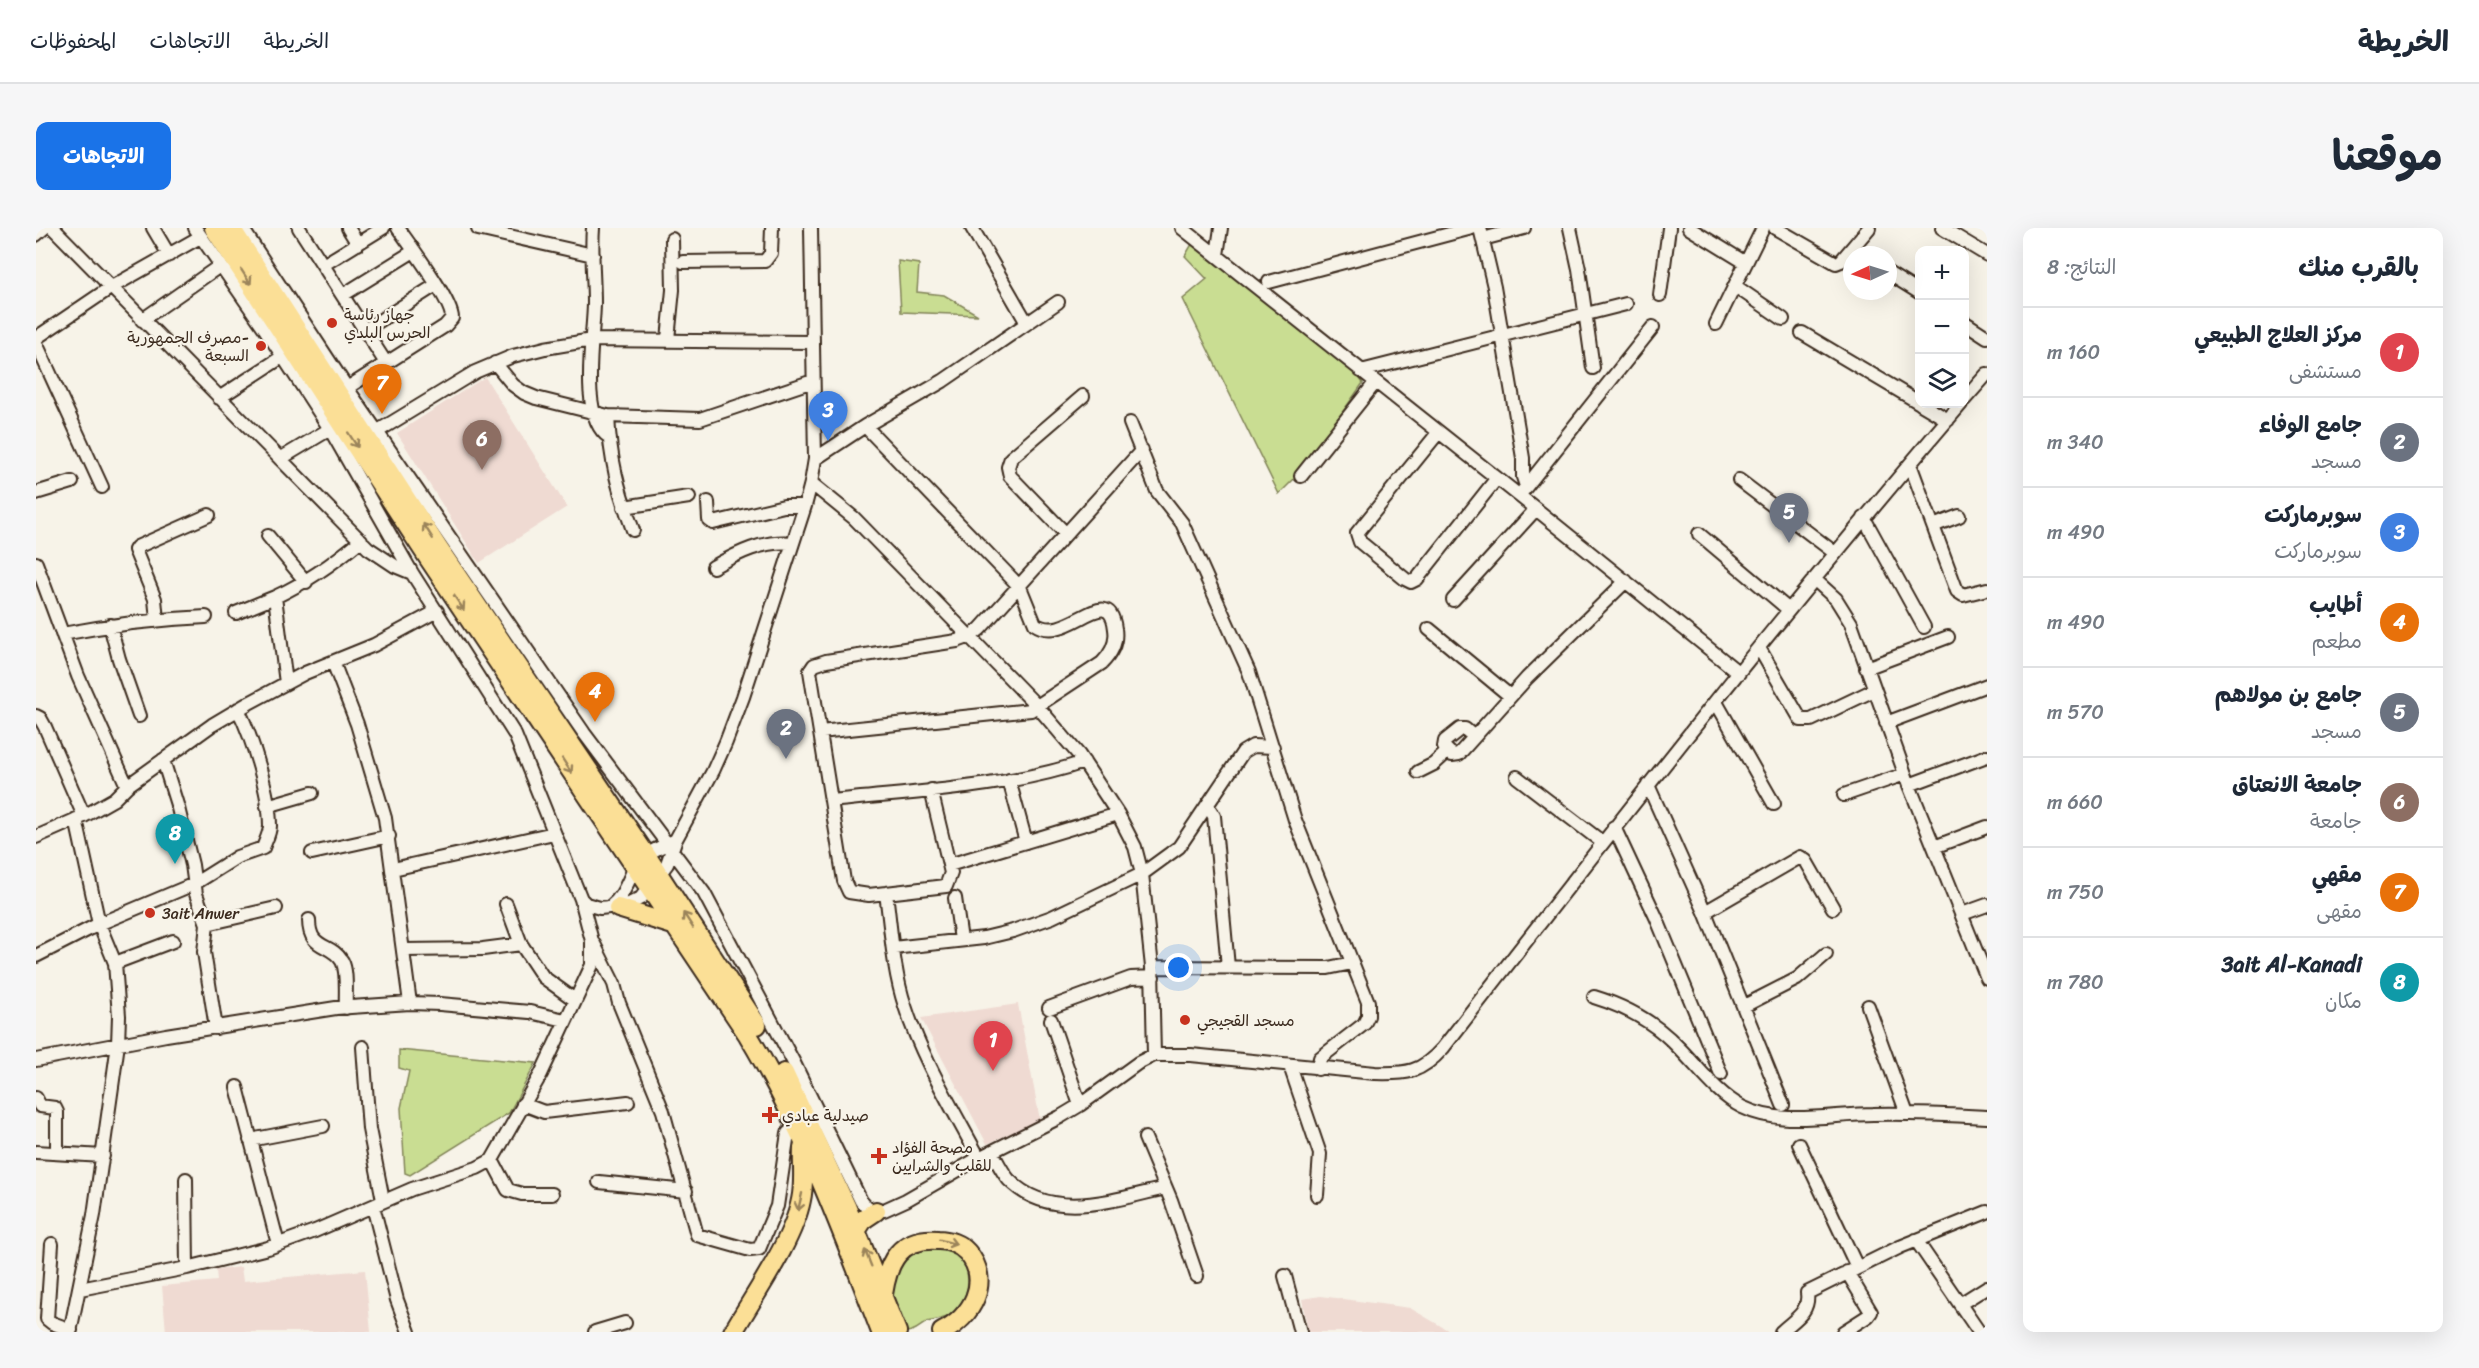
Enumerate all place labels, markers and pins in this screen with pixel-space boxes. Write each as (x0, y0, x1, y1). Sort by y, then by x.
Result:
place label: جهاز رئاسة الحرس البلدي (344, 300, 431, 347)
marker: جهاز رئاسة الحرس البلدي (325, 316, 339, 330)
place label: مصرف الجمهورية- السبعة (127, 323, 249, 370)
marker: مصرف الجمهورية- السبعة (254, 339, 268, 353)
pin: 7 (362, 364, 402, 414)
pin: 3 (808, 392, 848, 441)
pin: 6 (462, 420, 502, 470)
pin: 5 (1770, 494, 1808, 543)
pin: 4 (576, 672, 614, 722)
pin: 2 (766, 710, 806, 759)
pin: 8 (156, 814, 194, 864)
place label: 3ait Anwer (162, 899, 240, 928)
marker: 3ait Anwer (143, 906, 157, 920)
place label: مسجد القجيجي (1197, 1006, 1295, 1035)
marker: مسجد القجيجي (1178, 1013, 1192, 1027)
pin: 1 (974, 1022, 1012, 1071)
place label: صيدلية عبادي (782, 1101, 869, 1130)
marker: صيدلية عبادي (763, 1108, 777, 1122)
place label: مصحة الفؤاد للقلب والشرايين (892, 1133, 992, 1180)
marker: مصحة الفؤاد للقلب والشرايين (870, 1147, 888, 1165)

